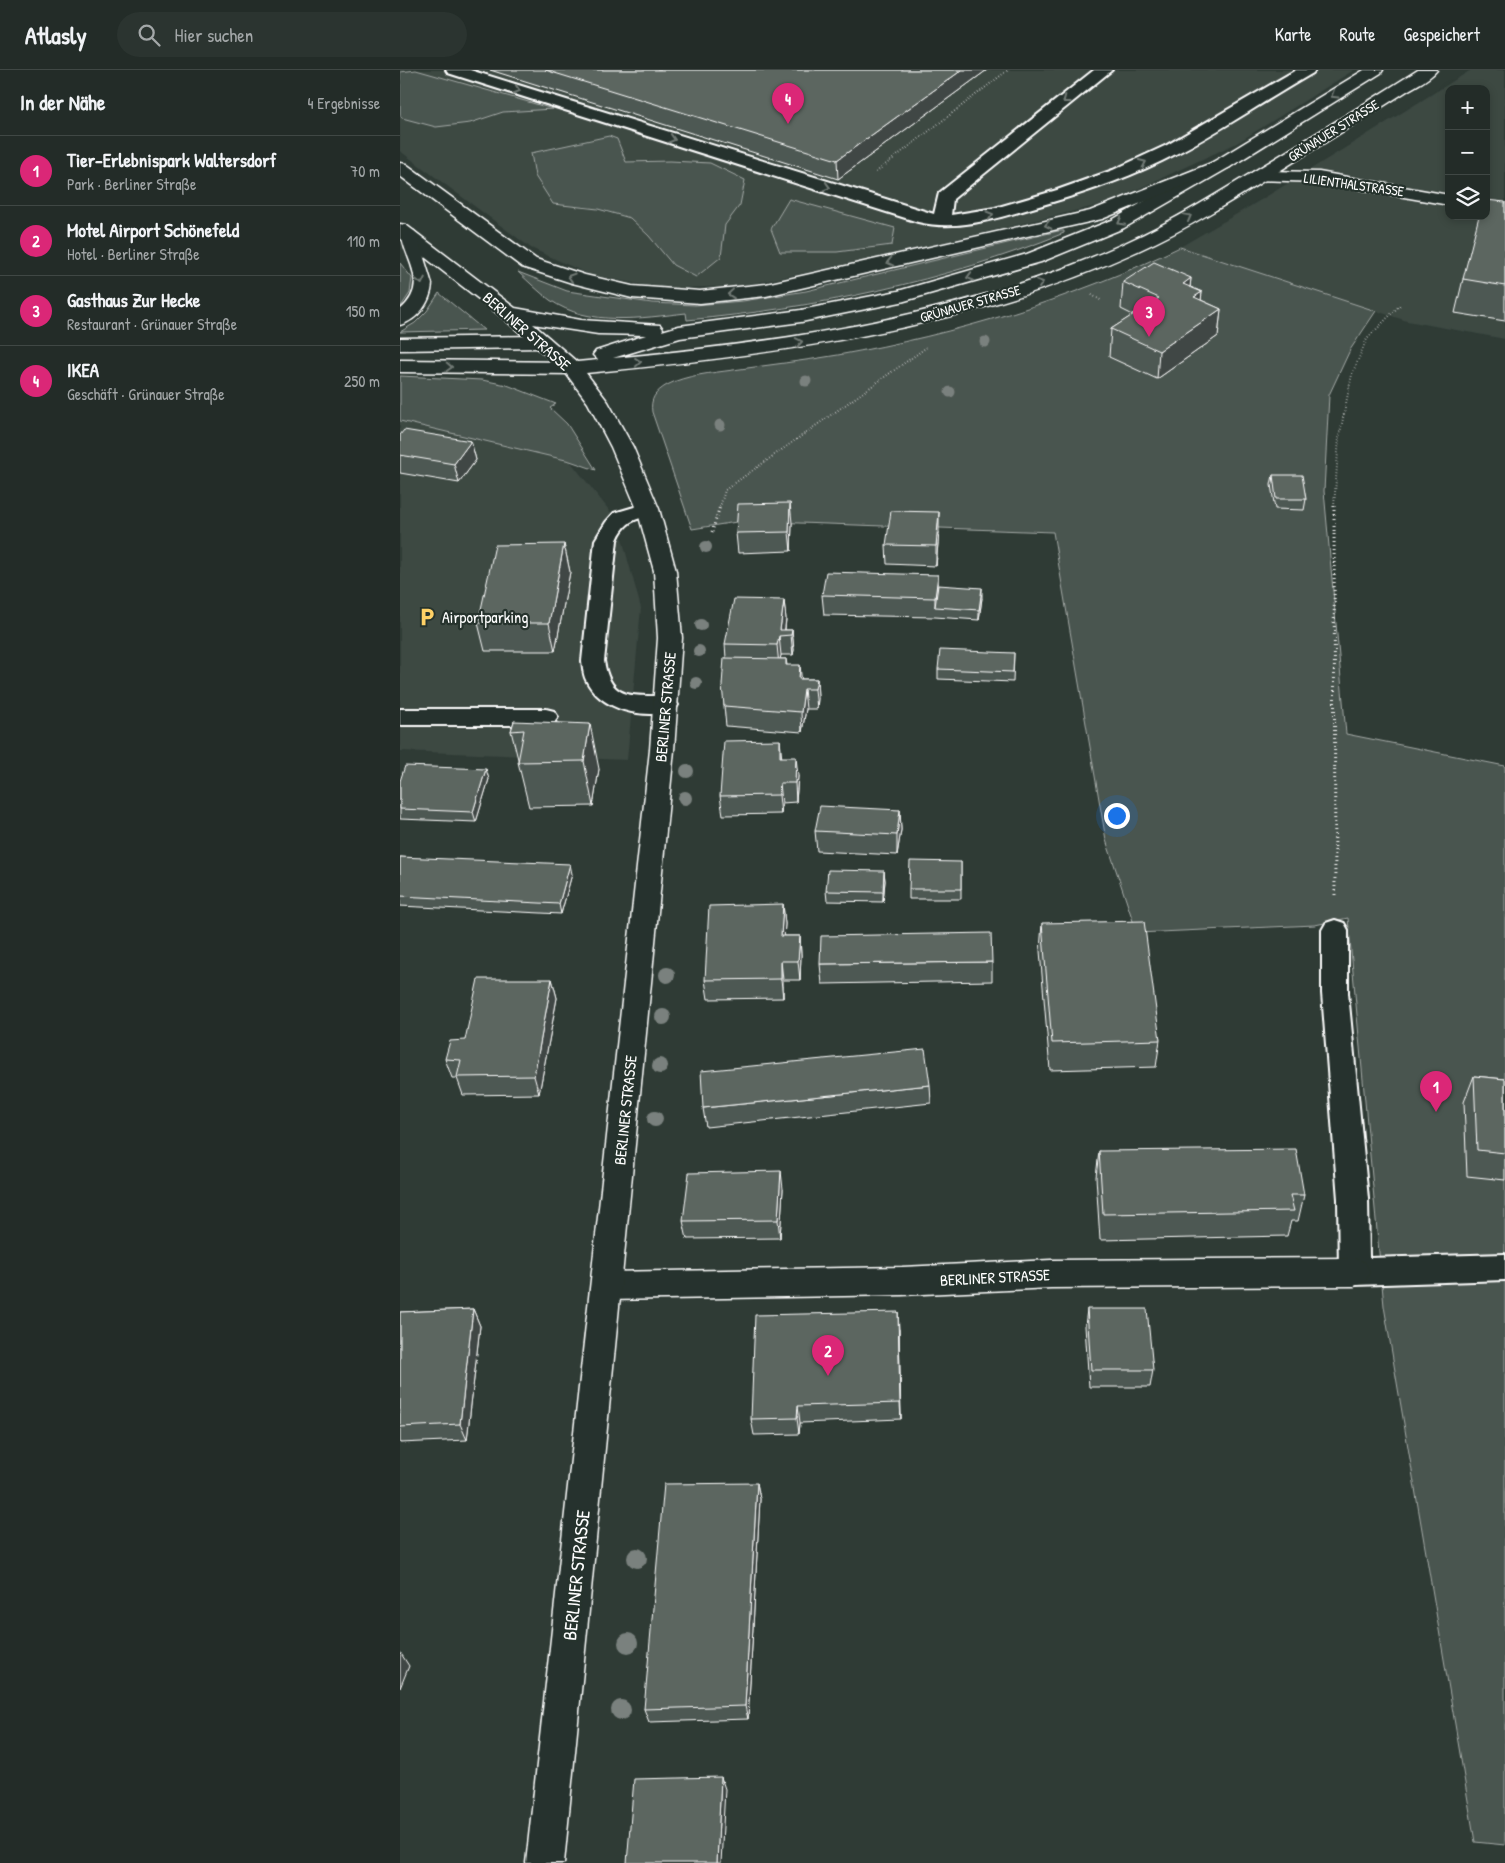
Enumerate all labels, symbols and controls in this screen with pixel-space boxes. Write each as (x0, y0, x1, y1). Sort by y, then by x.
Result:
search box (117, 12, 467, 57)
text: Atlasly (25, 19, 87, 51)
icon: search (135, 21, 163, 49)
text: Hier suchen (175, 22, 253, 48)
text: Karte (1275, 22, 1312, 47)
text: Route (1340, 22, 1376, 47)
text: Gespeichert (1404, 22, 1480, 47)
pin: 4 (772, 83, 804, 124)
one-way arrow (512, 84, 520, 94)
map controls (1445, 85, 1490, 220)
button: + (1445, 85, 1490, 130)
text: In der Nähe (20, 88, 105, 117)
one-way arrow (1330, 89, 1339, 99)
text: 4 Ergebnisse (308, 92, 380, 114)
one-way arrow (1063, 94, 1072, 102)
street label: GRÜNAUER STRASSE (1284, 94, 1382, 166)
button: − (1445, 130, 1490, 175)
one-way arrow (667, 133, 675, 143)
text: Tier-Erlebnispark Waltersdorf (67, 147, 276, 173)
one-way arrow (1138, 159, 1147, 169)
text: 1 (33, 160, 39, 182)
text: 70 m (350, 160, 380, 182)
street label: LILIENTHALSTRASSE (1303, 168, 1405, 200)
text: Park · Berliner Straße (67, 173, 196, 195)
button: layers (1445, 175, 1490, 220)
one-way arrow (822, 182, 830, 192)
one-way arrow (985, 210, 994, 221)
one-way arrow (1183, 214, 1192, 224)
one-way arrow (1118, 216, 1127, 226)
text: Motel Airport Schönefeld (67, 217, 239, 243)
one-way arrow (1044, 219, 1053, 230)
text: 2 (32, 230, 40, 252)
text: 110 m (347, 230, 380, 252)
text: Hotel · Berliner Straße (67, 243, 200, 265)
one-way arrow (886, 256, 895, 267)
one-way arrow (567, 272, 576, 282)
one-way arrow (967, 272, 975, 282)
one-way arrow (415, 276, 426, 285)
one-way arrow (1035, 278, 1044, 288)
street label: GRÜNAUER STRASSE (918, 280, 1022, 326)
street label: BERLINER STRASSE (478, 286, 576, 376)
text: Gasthaus Zur Hecke (67, 287, 200, 313)
one-way arrow (727, 288, 735, 299)
pin: 3 (1133, 296, 1165, 337)
text: 3 (32, 300, 40, 322)
text: 150 m (346, 300, 380, 322)
text: Restaurant · Grünauer Straße (67, 313, 237, 335)
one-way arrow (794, 337, 803, 347)
text: IKEA (67, 357, 99, 383)
one-way arrow (634, 357, 642, 368)
one-way arrow (445, 362, 453, 372)
text: 4 (33, 370, 39, 392)
text: 250 m (344, 370, 380, 392)
text: Geschäft · Grünauer Straße (67, 383, 225, 405)
parking icon: Airportparking (416, 606, 438, 628)
place label: Airportparking (442, 606, 528, 628)
street label: BERLINER STRASSE (649, 651, 681, 763)
your location (1104, 803, 1130, 829)
street label: BERLINER STRASSE (608, 1054, 642, 1166)
pin: 1 (1420, 1071, 1452, 1112)
street label: BERLINER STRASSE (939, 1263, 1051, 1291)
pin: 2 (812, 1335, 844, 1376)
street label: BERLINER STRASSE (556, 1508, 596, 1642)

